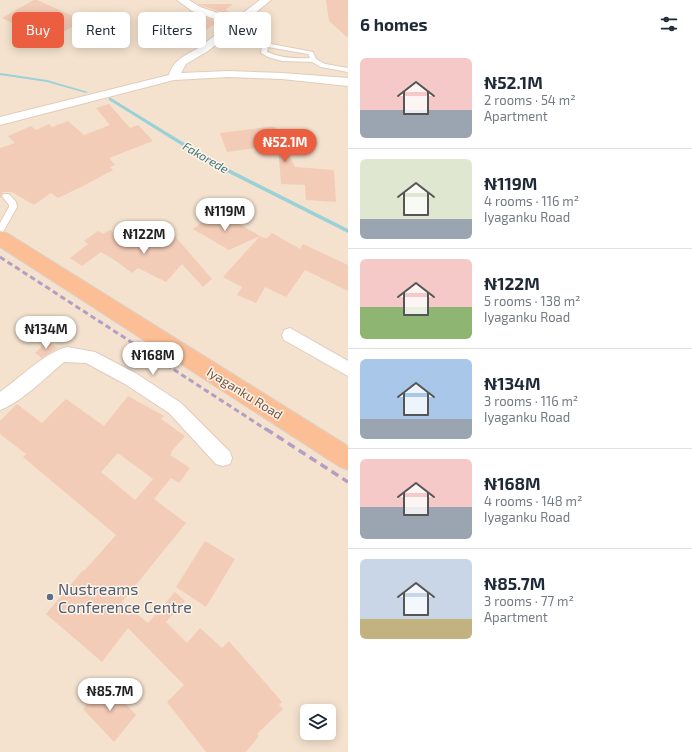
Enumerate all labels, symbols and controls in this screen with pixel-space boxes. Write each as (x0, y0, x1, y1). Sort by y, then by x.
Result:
chip: Buy (12, 12, 64, 48)
chip: Rent (72, 12, 130, 48)
chip: Filters (138, 12, 206, 48)
chip: New (214, 12, 271, 48)
icon: filters (658, 13, 680, 35)
text: 6 homes (360, 14, 428, 34)
text: ₦52.1M (484, 72, 543, 92)
icon: home (392, 74, 440, 122)
text: 2 rooms · 54 m² (484, 92, 576, 108)
text: Apartment (484, 108, 548, 124)
pin: ₦52.1M (252, 129, 318, 163)
text: ₦52.1M (263, 134, 307, 150)
water label: Fakorede (181, 138, 232, 176)
text: ₦119M (484, 173, 537, 193)
icon: home (392, 175, 440, 223)
text: 4 rooms · 116 m² (484, 193, 579, 209)
pin: ₦119M (197, 198, 253, 232)
text: ₦119M (205, 203, 245, 219)
text: Iyaganku Road (484, 209, 570, 225)
pin: ₦122M (116, 221, 172, 255)
text: ₦122M (123, 226, 165, 242)
text: ₦122M (484, 273, 540, 293)
icon: home (392, 275, 440, 323)
text: 5 rooms · 138 m² (484, 293, 581, 309)
text: Iyaganku Road (484, 309, 570, 325)
pin: ₦134M (18, 316, 74, 350)
text: ₦134M (24, 321, 68, 337)
pin: ₦168M (125, 342, 181, 376)
text: ₦168M (131, 347, 175, 363)
street label: Iyaganku Road (204, 363, 286, 423)
text: ₦134M (484, 373, 541, 393)
icon: home (392, 375, 440, 423)
text: 3 rooms · 116 m² (484, 393, 578, 409)
text: Iyaganku Road (484, 409, 570, 425)
text: ₦168M (484, 473, 541, 493)
icon: home (392, 475, 440, 523)
text: 4 rooms · 148 m² (484, 493, 582, 509)
text: Iyaganku Road (484, 509, 570, 525)
text: ₦85.7M (484, 573, 545, 593)
icon: home (392, 575, 440, 623)
place label: Nustreams Conference Centre (58, 579, 192, 616)
marker: Nustreams Conference Centre (45, 592, 55, 602)
text: 3 rooms · 77 m² (484, 593, 574, 609)
text: Apartment (484, 609, 548, 625)
pin: ₦85.7M (77, 678, 143, 712)
text: ₦85.7M (87, 683, 133, 699)
map controls (300, 704, 336, 740)
button: layers (300, 704, 336, 740)

